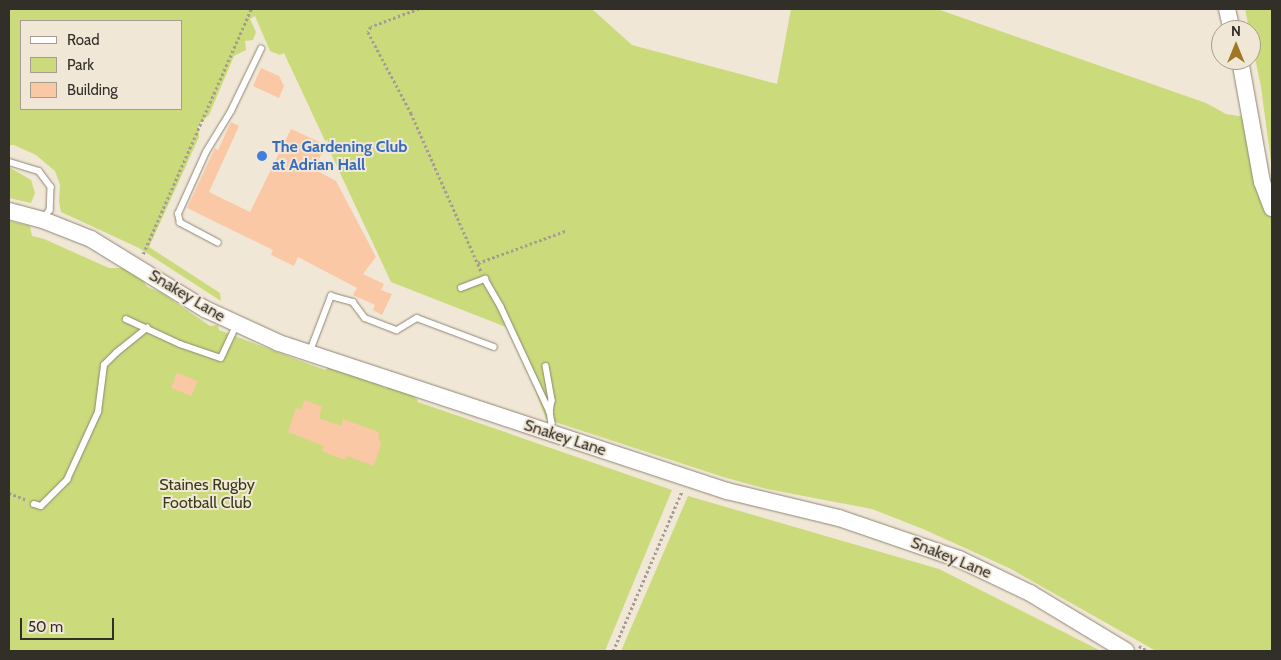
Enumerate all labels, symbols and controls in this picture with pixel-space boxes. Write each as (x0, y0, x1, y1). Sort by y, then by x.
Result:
legend (20, 20, 182, 110)
north arrow (1211, 20, 1261, 70)
text: N (1231, 22, 1241, 40)
text: Road (67, 31, 100, 49)
text: Park (67, 56, 94, 74)
text: Building (67, 81, 118, 99)
place label: The Gardening Club at Adrian Hall (272, 137, 408, 175)
marker: The Gardening Club at Adrian Hall (256, 150, 268, 162)
street label: Snakey Lane (145, 266, 229, 326)
street label: Snakey Lane (521, 416, 609, 460)
park label: Staines Rugby Football Club (159, 475, 255, 513)
street label: Snakey Lane (908, 533, 994, 583)
scale bar (22, 608, 116, 640)
text: 50 m (28, 618, 63, 636)

